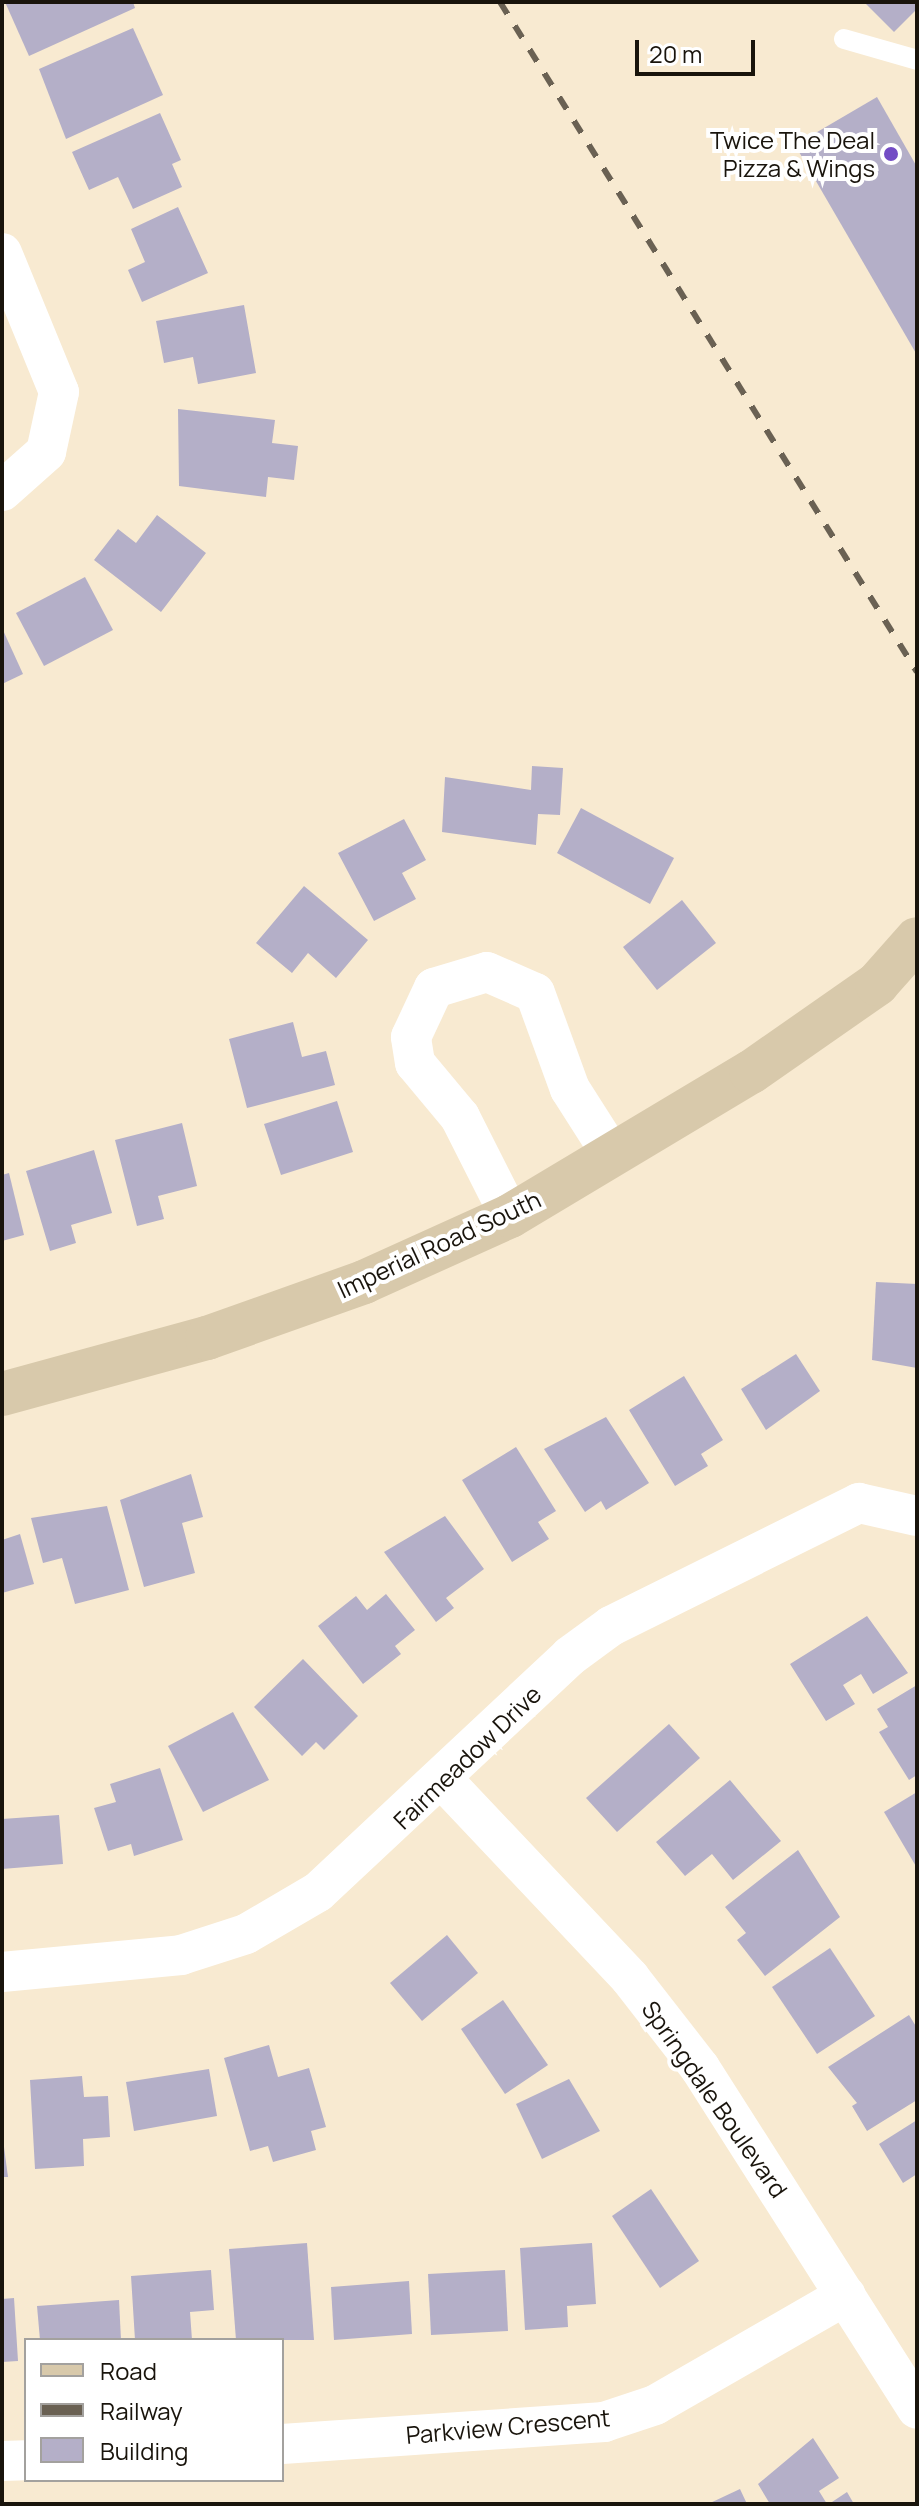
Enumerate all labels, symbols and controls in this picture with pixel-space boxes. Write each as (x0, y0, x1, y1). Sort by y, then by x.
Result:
scale bar (639, 24, 759, 74)
text: 20 m (649, 37, 702, 70)
place label: Twice The Deal Pizza & Wings (710, 126, 875, 182)
marker: Twice The Deal Pizza & Wings (882, 145, 900, 163)
street label: Imperial Road South (333, 1184, 545, 1304)
street label: Fairmeadow Drive (387, 1679, 547, 1835)
street label: Springdale Boulevard (636, 1995, 794, 2203)
legend (24, 2338, 284, 2482)
text: Road (100, 2354, 157, 2387)
text: Railway (100, 2394, 183, 2427)
street label: Parkview Crescent (405, 2403, 611, 2449)
text: Building (100, 2434, 188, 2467)

